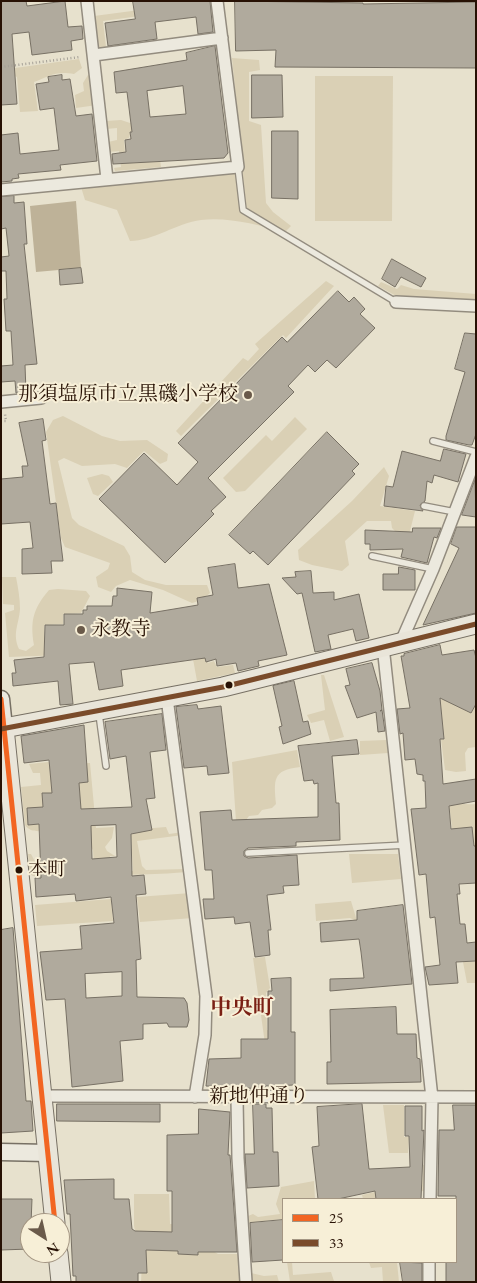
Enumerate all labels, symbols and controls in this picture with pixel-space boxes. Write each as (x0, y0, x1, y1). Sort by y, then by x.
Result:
place label: 那須塩原市立黒磯小学校 (18, 383, 238, 407)
marker: 那須塩原市立黒磯小学校 (242, 389, 254, 401)
place label: 永教寺 (91, 618, 151, 642)
marker: 永教寺 (75, 624, 87, 636)
unlabelled marker (224, 680, 234, 690)
place label: 本町 (28, 859, 66, 881)
marker: 本町 (14, 865, 24, 875)
district label: 中央町 (211, 995, 273, 1021)
street label: 新地仲通り (209, 1085, 309, 1109)
legend (282, 1198, 457, 1263)
text: 25 (329, 1208, 343, 1227)
north arrow (20, 1213, 70, 1263)
text: 33 (329, 1233, 343, 1252)
text: N (43, 1239, 63, 1260)

